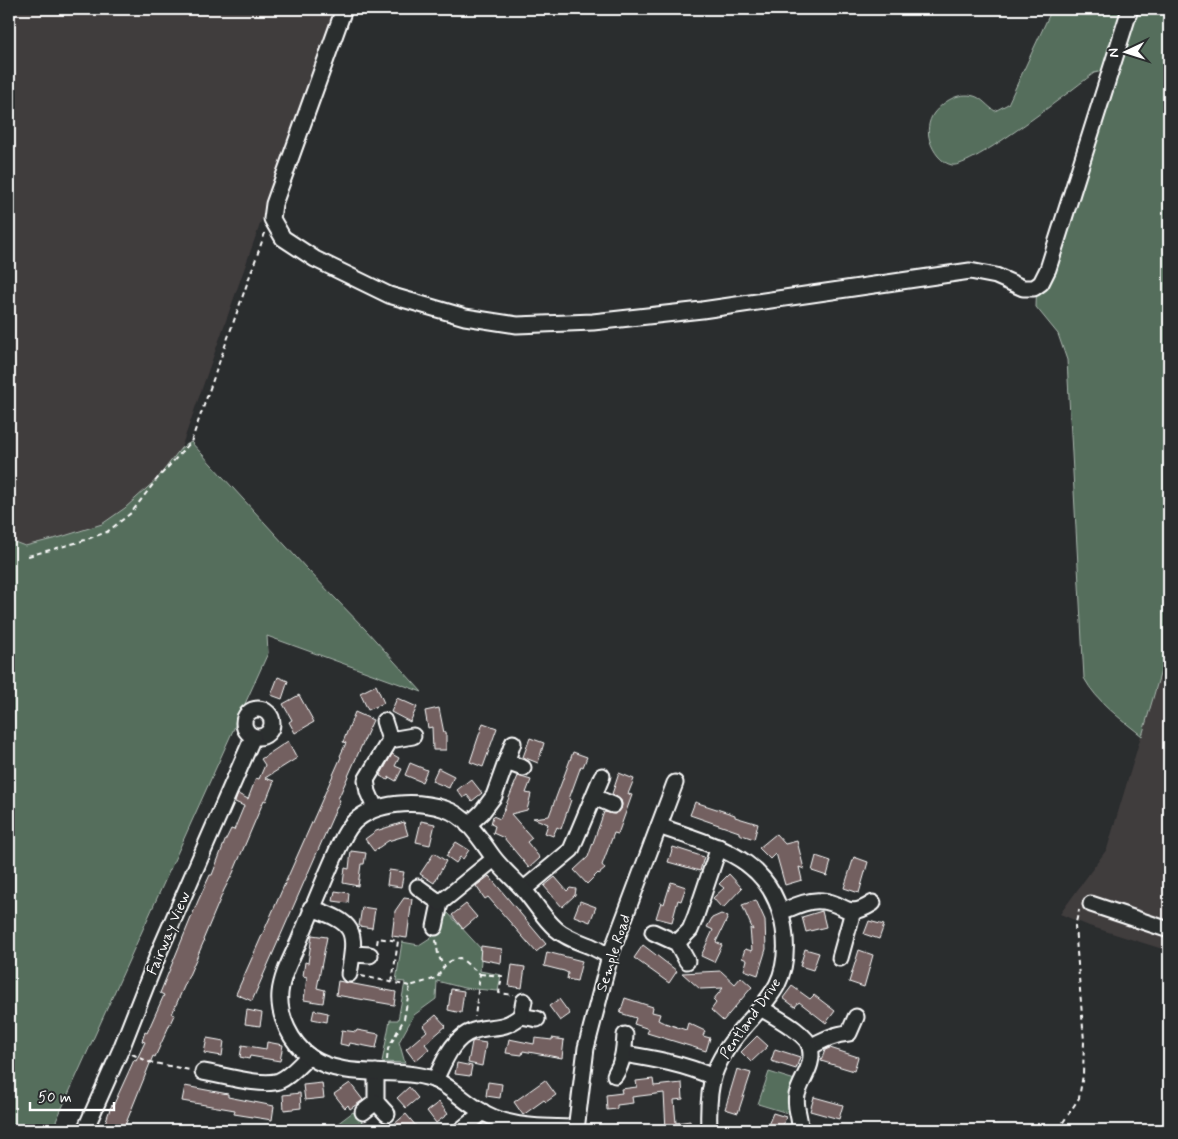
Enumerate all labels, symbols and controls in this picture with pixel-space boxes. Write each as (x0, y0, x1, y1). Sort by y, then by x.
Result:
north arrow (1100, 28, 1150, 78)
text: N (1105, 48, 1123, 58)
street label: Fairway View (142, 889, 195, 978)
street label: Semple Road (592, 912, 636, 995)
street label: Pentland Drive (715, 974, 786, 1063)
scale bar (30, 1079, 114, 1111)
text: 50 m (38, 1088, 72, 1108)

